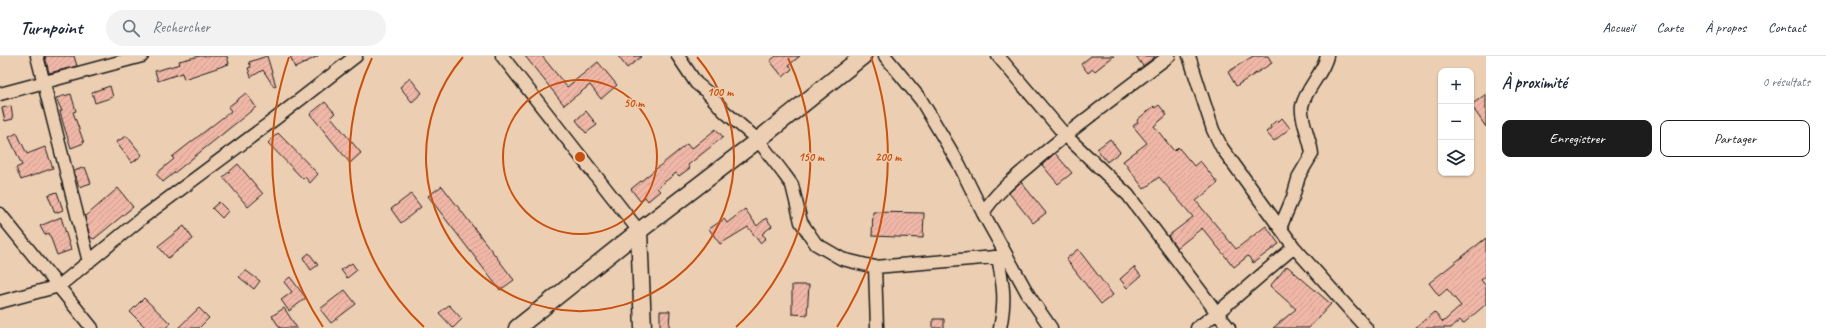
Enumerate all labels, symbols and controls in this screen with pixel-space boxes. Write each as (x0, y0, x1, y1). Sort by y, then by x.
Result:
search box (106, 10, 386, 46)
text: Turnpoint (20, 16, 82, 40)
icon: search (120, 17, 142, 39)
text: Rechercher (152, 18, 210, 37)
text: Accueil (1603, 19, 1634, 36)
text: Carte (1656, 19, 1683, 36)
text: À propos (1705, 19, 1746, 36)
text: Contact (1768, 19, 1806, 36)
map controls (1438, 68, 1474, 176)
button: + (1438, 68, 1474, 104)
text: À proximité (1502, 72, 1567, 93)
text: 0 résultats (1762, 74, 1810, 90)
text: 100 m (707, 84, 734, 100)
text: 50 m (624, 95, 645, 111)
button: − (1438, 104, 1474, 140)
button: Enregistrer (1502, 120, 1652, 157)
button: Partager (1660, 120, 1810, 157)
button: layers (1438, 140, 1474, 176)
text: 150 m (798, 149, 825, 165)
text: 200 m (875, 149, 902, 165)
centre of rings (573, 150, 587, 164)

